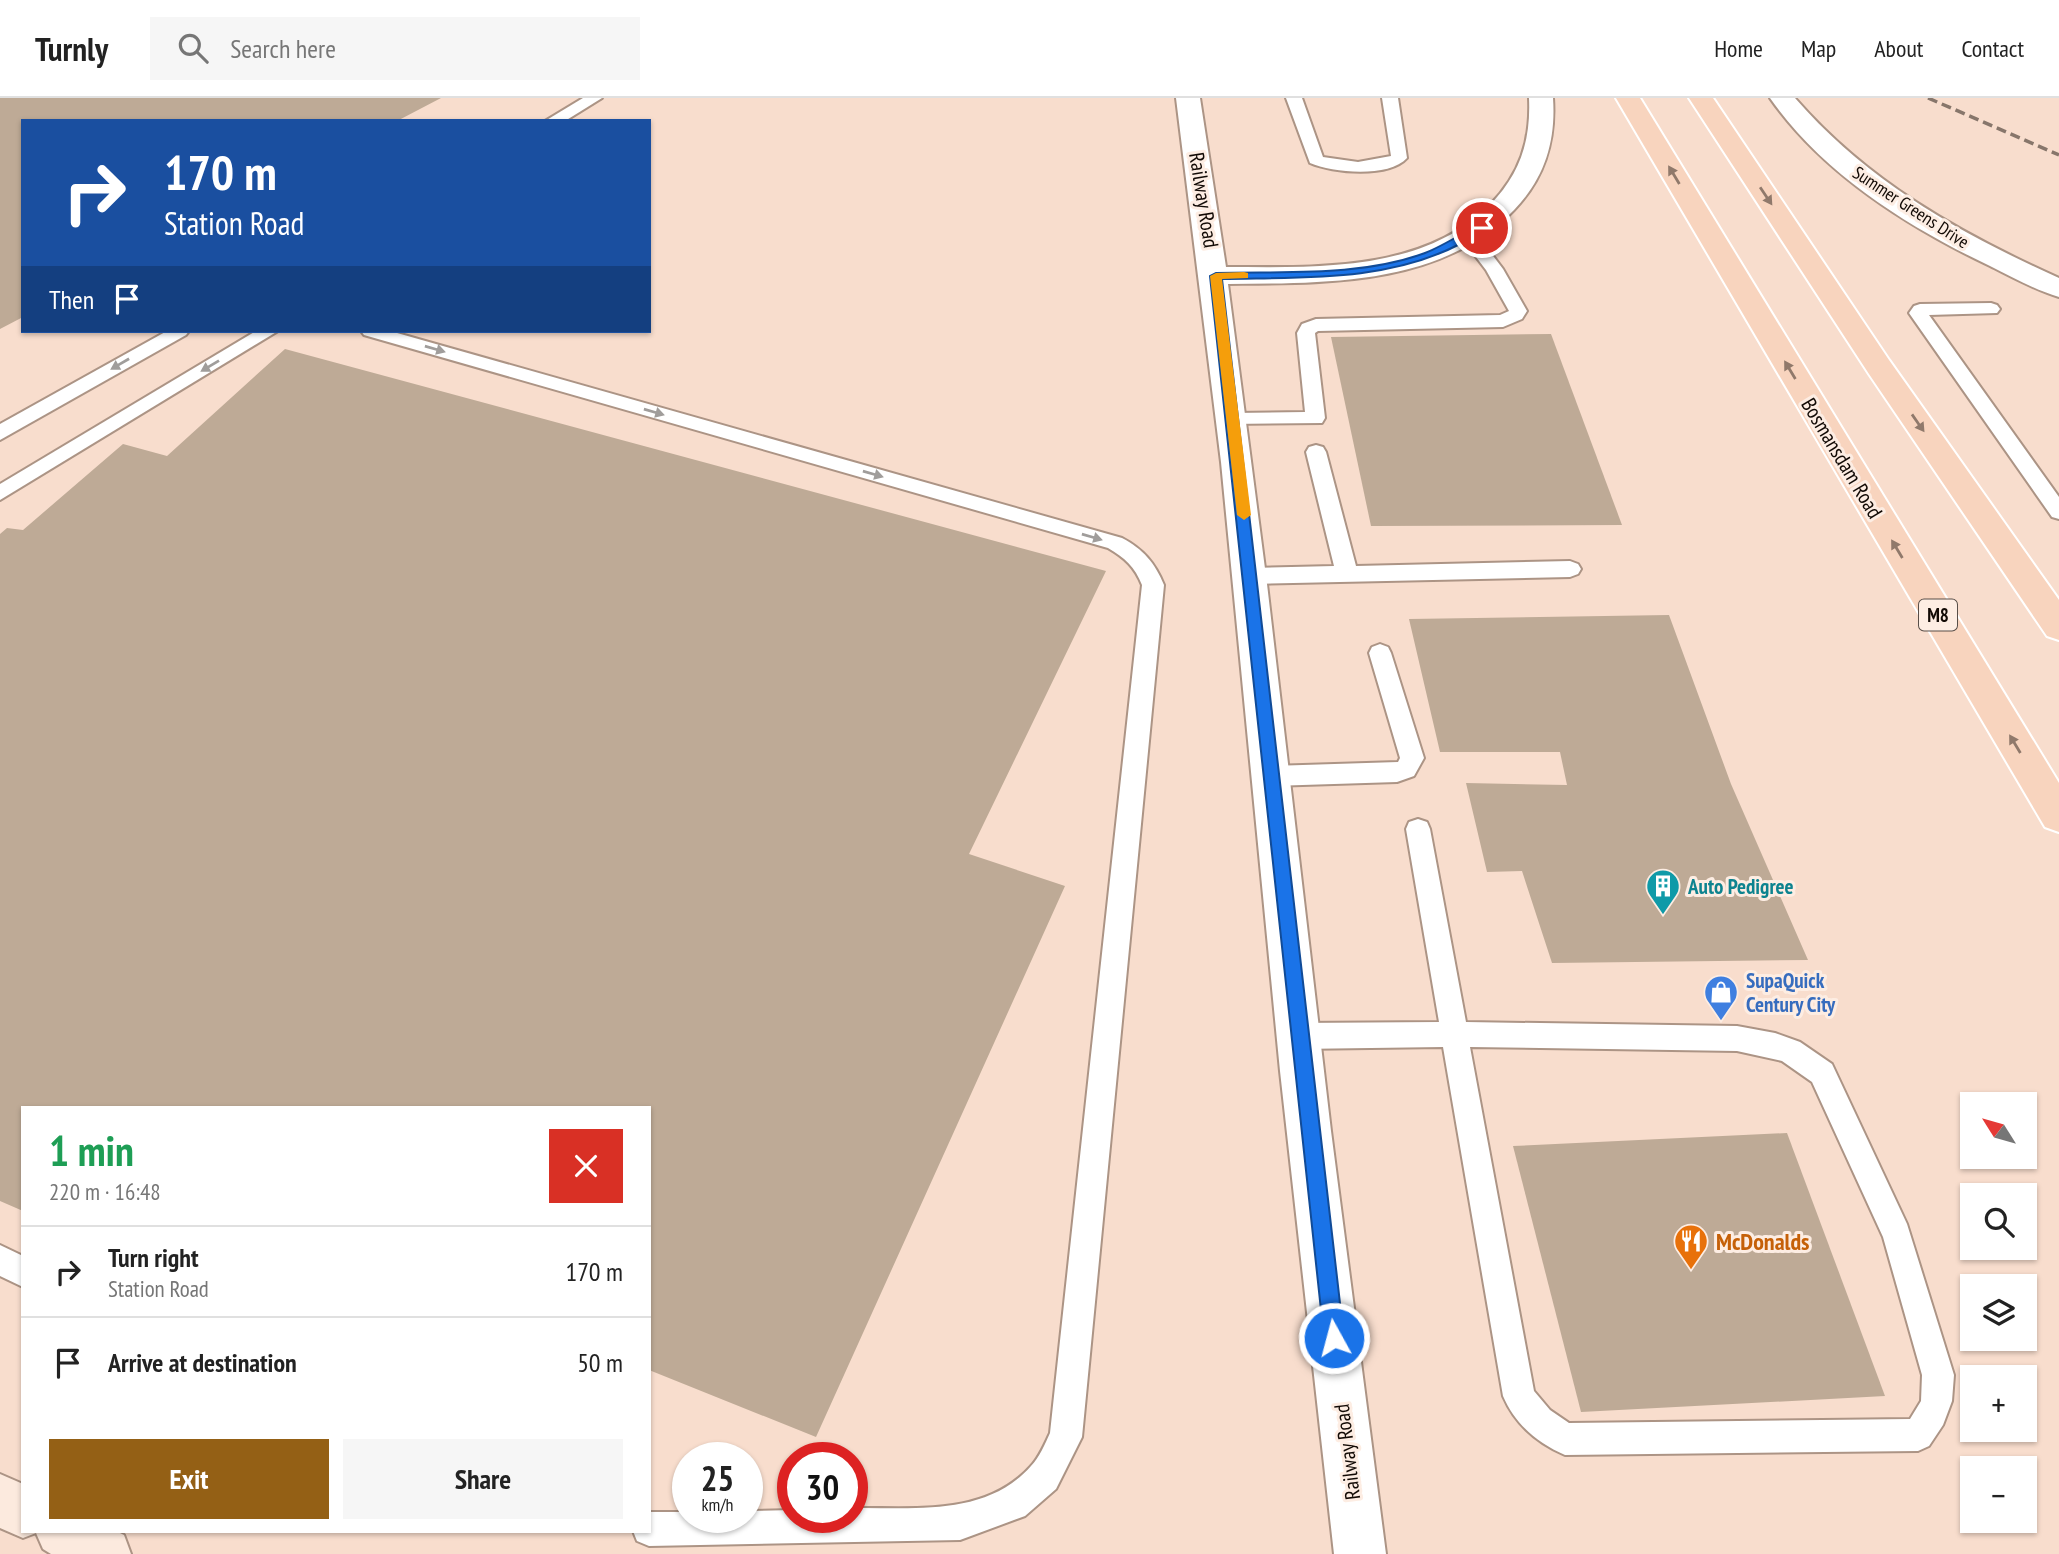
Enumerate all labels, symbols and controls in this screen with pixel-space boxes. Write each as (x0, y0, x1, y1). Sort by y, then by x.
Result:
search box (150, 17, 640, 80)
text: Turnly (35, 27, 108, 70)
icon: search (174, 29, 212, 67)
text: Search here (230, 32, 336, 65)
text: Home (1714, 33, 1763, 64)
text: Map (1801, 33, 1836, 64)
text: About (1874, 33, 1923, 64)
text: Contact (1961, 33, 2024, 64)
text: 170 m (164, 140, 277, 204)
icon: right (49, 147, 140, 238)
street label: Railway Road (1183, 150, 1225, 250)
street label: Summer Greens Drive (1848, 161, 1974, 253)
one-way arrow (1668, 165, 1680, 184)
one-way arrow (1759, 187, 1773, 205)
pin (1452, 198, 1512, 258)
text: Station Road (164, 202, 304, 244)
icon: arrive (1463, 209, 1501, 247)
icon: arrive (108, 280, 146, 318)
text: Then (49, 283, 94, 316)
one-way arrow (425, 345, 446, 355)
one-way arrow (111, 358, 130, 370)
one-way arrow (201, 360, 220, 372)
one-way arrow (1784, 361, 1796, 380)
street label: Bosmansdam Road (1795, 393, 1889, 523)
one-way arrow (643, 407, 665, 418)
one-way arrow (1911, 414, 1925, 432)
one-way arrow (863, 470, 884, 480)
one-way arrow (1082, 532, 1103, 542)
one-way arrow (1891, 539, 1904, 559)
road number: M8 (1919, 600, 1957, 630)
one-way arrow (2009, 734, 2021, 753)
building icon: Auto Pedigree (1644, 867, 1682, 916)
place label: Auto Pedigree (1687, 873, 1794, 900)
place label: SupaQuick Century City (1746, 967, 1836, 1018)
shop icon: SupaQuick Century City (1702, 973, 1740, 1022)
north arrow (1960, 1092, 2037, 1169)
map controls (1960, 1092, 2037, 1533)
text: 1 min (49, 1123, 134, 1178)
button: close (549, 1129, 623, 1203)
text: 220 m · 16:48 (49, 1177, 161, 1206)
button: search (1960, 1183, 2037, 1260)
restaurant icon: McDonalds (1672, 1222, 1710, 1271)
place label: McDonalds (1716, 1226, 1809, 1257)
text: Turn right (108, 1241, 199, 1274)
icon: right (49, 1253, 87, 1291)
text: 170 m (565, 1255, 623, 1288)
text: Station Road (108, 1274, 209, 1303)
button: layers (1960, 1274, 2037, 1351)
position arrow (1297, 1301, 1371, 1375)
icon: arrive (49, 1344, 87, 1382)
text: Arrive at destination (108, 1346, 297, 1379)
text: 50 m (577, 1346, 623, 1379)
button: + (1960, 1365, 2037, 1442)
street label: Railway Road (1328, 1403, 1366, 1501)
button: Exit (49, 1439, 329, 1519)
button: Share (343, 1439, 623, 1519)
speed limit sign: 30 (777, 1442, 868, 1533)
text: 25 (701, 1455, 734, 1501)
button: − (1960, 1456, 2037, 1533)
text: km/h (702, 1493, 733, 1516)

